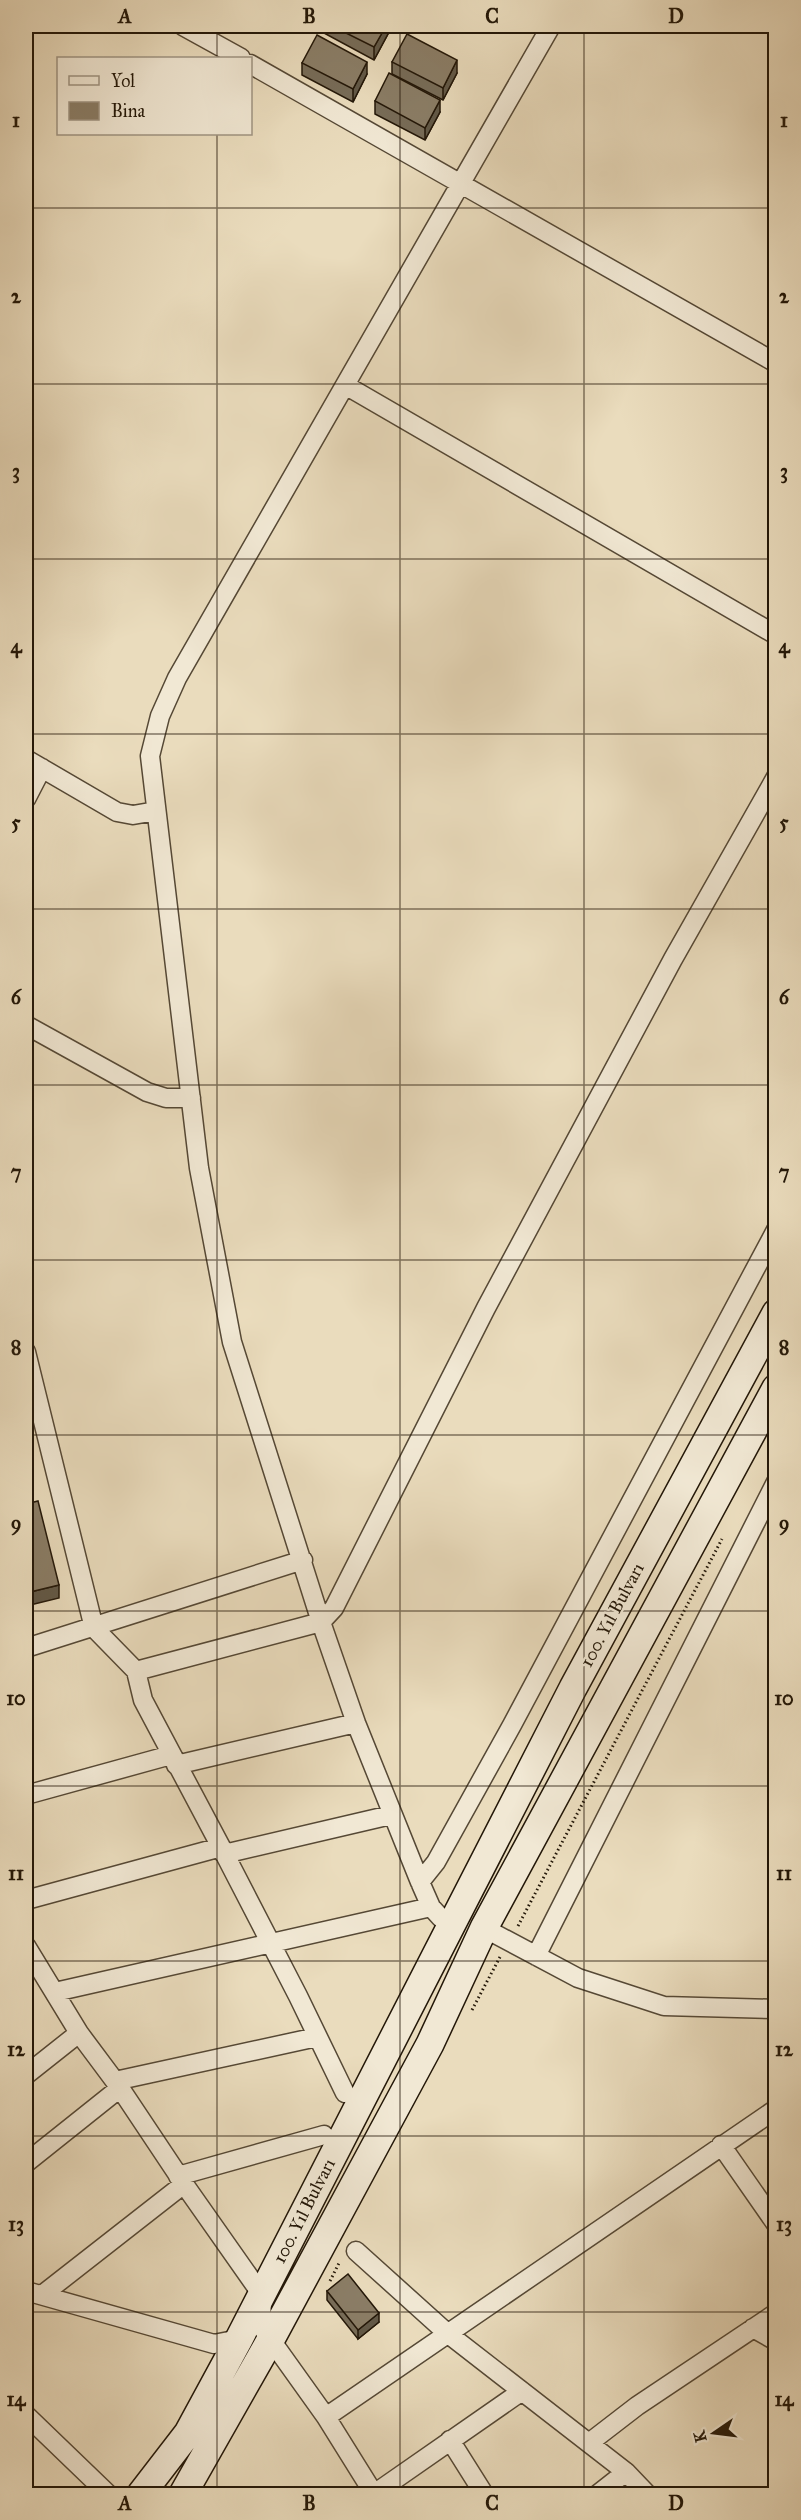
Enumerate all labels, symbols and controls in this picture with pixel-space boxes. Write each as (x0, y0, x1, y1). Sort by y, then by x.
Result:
text: A (116, 4, 132, 28)
text: B (302, 4, 316, 28)
text: C (485, 4, 499, 28)
text: D (668, 4, 684, 28)
legend (57, 57, 252, 135)
text: Yol (111, 70, 135, 92)
text: Bina (111, 100, 146, 122)
text: 1 (12, 108, 20, 132)
text: 1 (780, 108, 788, 132)
text: 2 (11, 284, 22, 308)
text: 2 (779, 284, 790, 308)
text: 3 (12, 459, 20, 484)
text: 3 (780, 459, 788, 484)
text: 4 (10, 634, 22, 659)
text: 4 (778, 634, 790, 659)
text: 5 (11, 810, 21, 834)
text: 5 (779, 810, 789, 834)
text: 6 (11, 985, 23, 1009)
text: 6 (779, 985, 791, 1009)
text: 7 (11, 1160, 22, 1184)
text: 7 (779, 1160, 790, 1184)
text: 8 (11, 1335, 21, 1359)
text: 8 (779, 1335, 789, 1359)
text: 9 (11, 1511, 21, 1536)
text: 9 (779, 1511, 789, 1536)
street label: 100. Yıl Bulvarı (575, 1559, 649, 1671)
text: 10 (6, 1686, 26, 1710)
text: 10 (774, 1686, 794, 1710)
text: 11 (8, 1861, 24, 1885)
text: 11 (776, 1861, 792, 1885)
text: 12 (7, 2037, 26, 2061)
text: 12 (775, 2037, 794, 2061)
street label: 100. Yıl Bulvarı (268, 2155, 340, 2267)
text: 13 (8, 2212, 24, 2237)
text: 13 (776, 2212, 792, 2237)
text: 14 (6, 2387, 26, 2412)
text: 14 (774, 2387, 794, 2412)
north arrow (684, 2403, 744, 2463)
text: K (689, 2428, 711, 2444)
text: A (116, 2491, 132, 2515)
text: B (302, 2491, 316, 2515)
text: C (485, 2491, 499, 2515)
text: D (668, 2491, 684, 2515)

